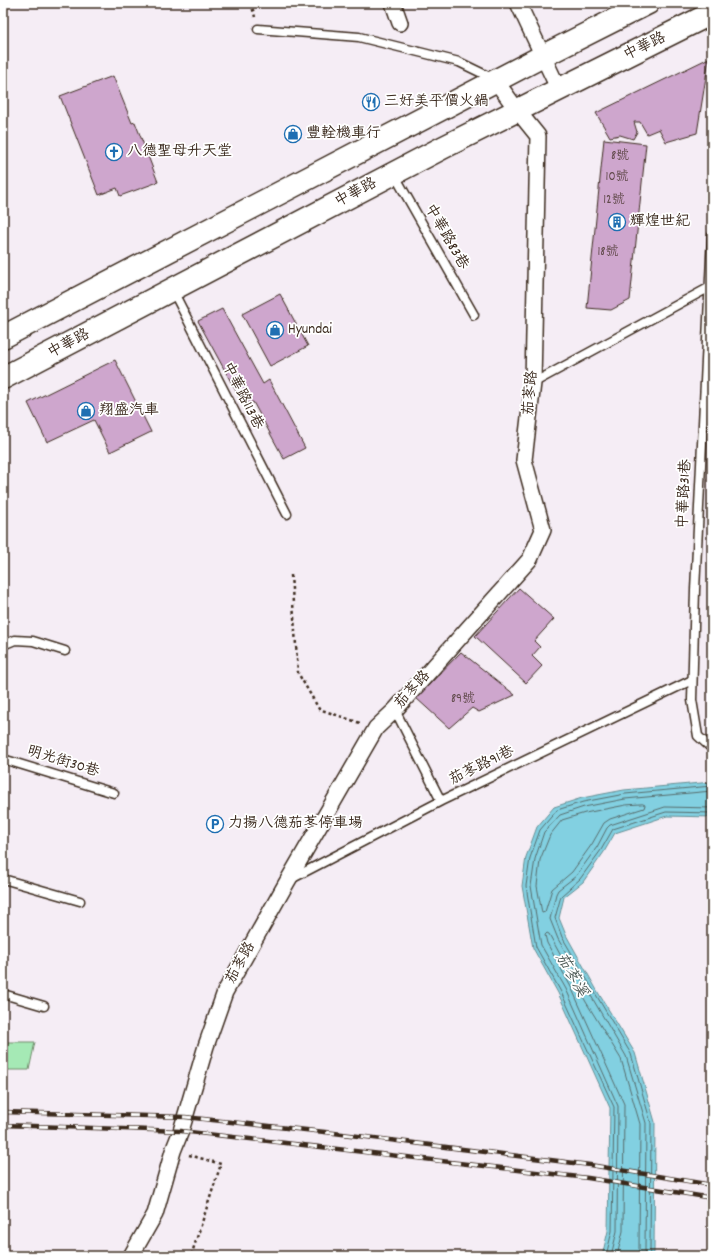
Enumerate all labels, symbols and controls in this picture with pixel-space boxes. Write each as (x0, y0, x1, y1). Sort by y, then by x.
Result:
street label: 中華路 (620, 27, 670, 67)
place label: 三好美平價火鍋 (384, 91, 489, 113)
restaurant icon: 三好美平價火鍋 (361, 92, 381, 112)
place label: 豐輇機車行 (306, 123, 381, 145)
shop icon: 豐輇機車行 (283, 124, 303, 144)
place label: 八德聖母升天堂 (127, 141, 232, 163)
church icon: 八德聖母升天堂 (104, 142, 124, 162)
house number: 8號 (611, 147, 629, 166)
house number: 10號 (606, 168, 628, 187)
street label: 中華路 (331, 173, 381, 213)
house number: 12號 (603, 191, 625, 210)
street label: 中華路83巷 (418, 200, 474, 274)
place label: 輝煌世紀 (630, 211, 690, 233)
building icon: 輝煌世紀 (607, 212, 627, 232)
house number: 18號 (597, 243, 619, 262)
place label: Hyundai (288, 319, 332, 341)
shop icon: Hyundai (265, 320, 285, 340)
street label: 中華路 (44, 324, 94, 364)
street label: 中華路113巷 (216, 358, 268, 434)
street label: 茄苳路 (518, 370, 544, 416)
place label: 翔盛汽車 (99, 400, 159, 422)
shop icon: 翔盛汽車 (76, 401, 96, 421)
street label: 中華路31巷 (672, 458, 698, 530)
street label: 茄苳路 (390, 666, 436, 714)
house number: 89號 (451, 690, 475, 709)
street label: 明光街30巷 (24, 741, 102, 783)
street label: 茄苳路91巷 (446, 741, 518, 791)
place label: 力揚八德茄苳停車場 (228, 813, 363, 835)
parking icon: 力揚八德茄苳停車場 (205, 814, 225, 834)
street label: 茄苳路 (220, 938, 262, 988)
water label: 茄苳溪 (549, 948, 593, 1002)

